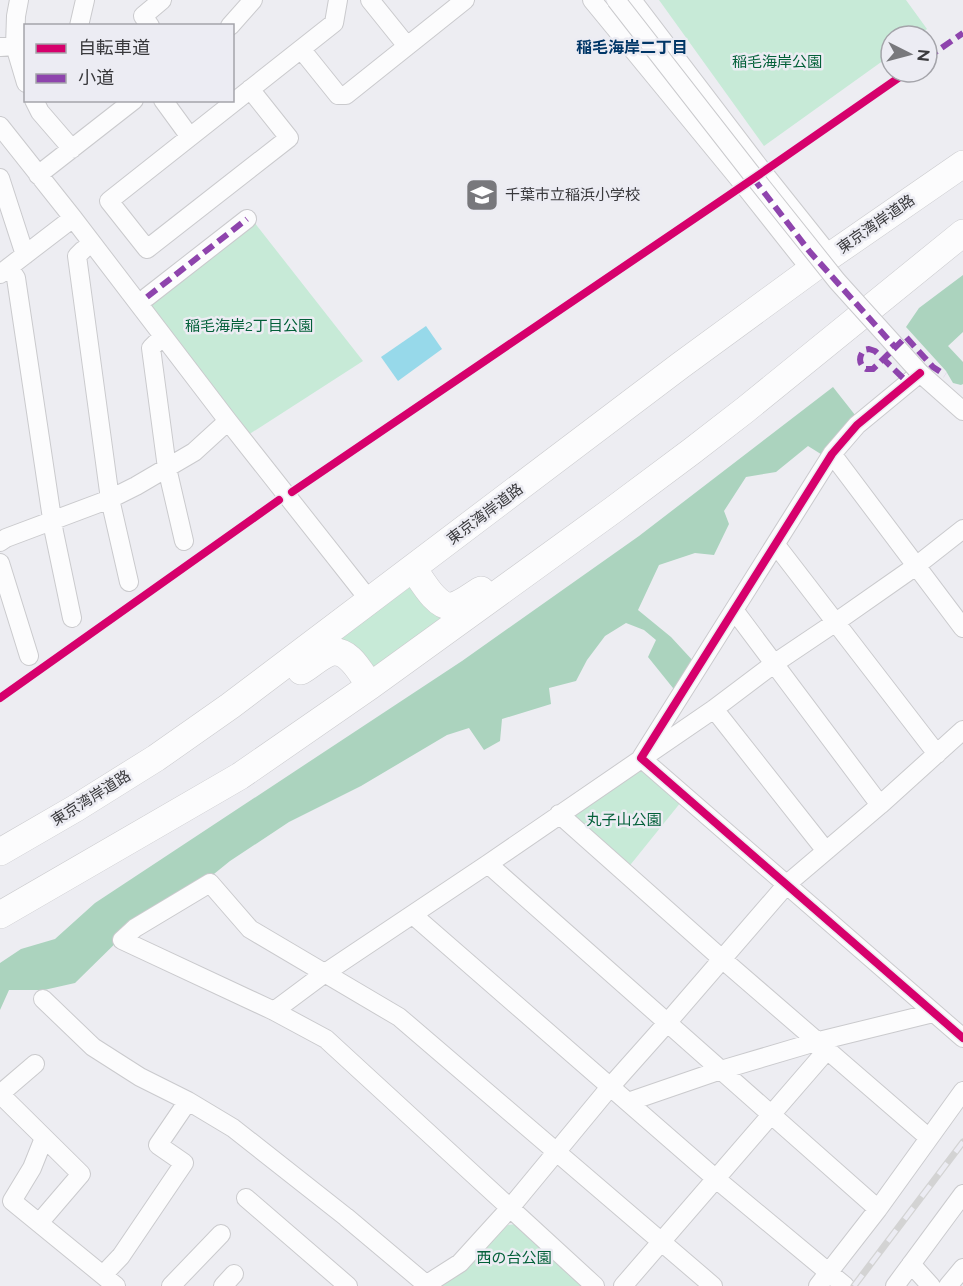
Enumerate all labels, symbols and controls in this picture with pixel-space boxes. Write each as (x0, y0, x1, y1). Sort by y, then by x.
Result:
legend (24, 24, 234, 102)
north arrow (879, 24, 939, 84)
text: 自転車道 (78, 37, 150, 58)
district label: 稲毛海岸二丁目 (576, 38, 688, 57)
text: N (913, 48, 934, 63)
park label: 稲毛海岸公園 (732, 53, 822, 71)
text: 小道 (78, 67, 114, 88)
school or university icon: 千葉市立稲浜小学校 (464, 177, 500, 213)
place label: 千葉市立稲浜小学校 (505, 186, 640, 204)
street label: 東京湾岸道路 (834, 191, 918, 257)
park label: 稲毛海岸2丁目公園 (185, 317, 313, 335)
street label: 東京湾岸道路 (444, 480, 526, 548)
street label: 東京湾岸道路 (48, 767, 134, 829)
park label: 丸子山公園 (586, 811, 662, 829)
park label: 西の台公園 (476, 1249, 552, 1267)

